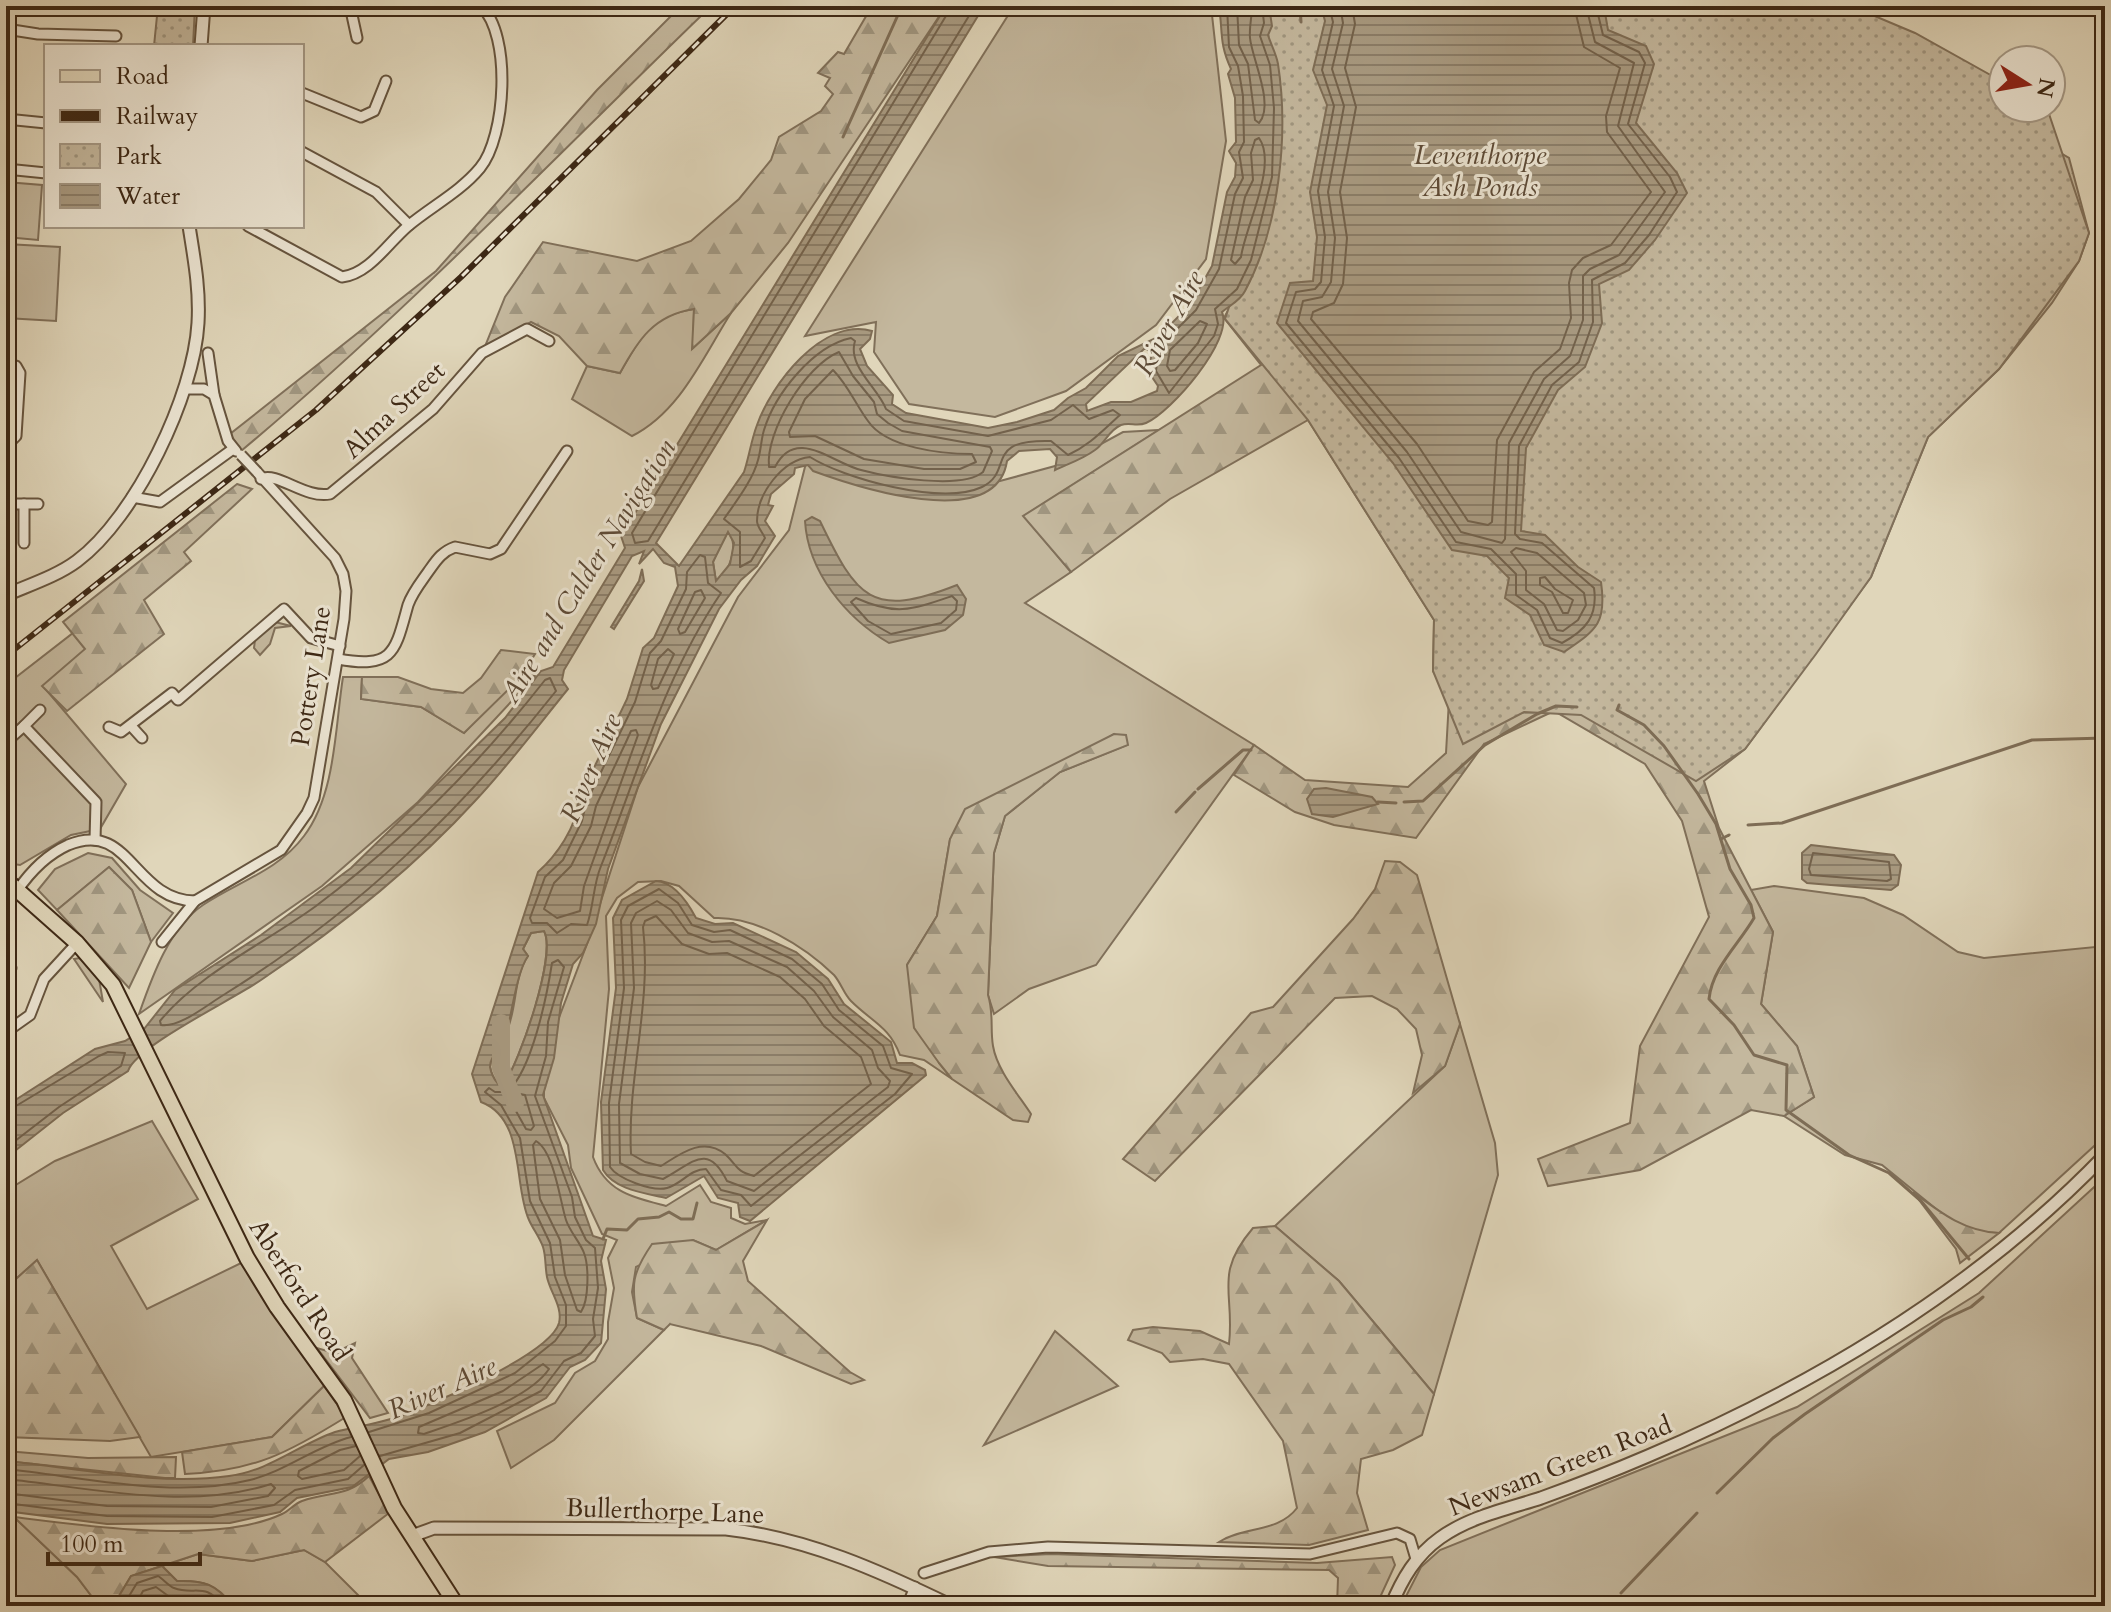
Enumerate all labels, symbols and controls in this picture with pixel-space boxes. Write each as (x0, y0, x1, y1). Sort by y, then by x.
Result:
legend (44, 44, 304, 228)
north arrow (1987, 44, 2067, 124)
text: Road (116, 60, 169, 93)
text: N (2029, 75, 2062, 100)
text: Railway (116, 100, 198, 133)
water label: Leventhorpe Ash Ponds (1414, 136, 1546, 206)
text: Park (116, 140, 162, 173)
text: Water (115, 180, 180, 213)
water label: River Aire (1124, 263, 1214, 383)
street label: Alma Street (335, 354, 453, 466)
water label: Aire and Calder Navigation (491, 431, 685, 711)
street label: Pottery Lane (283, 603, 339, 749)
water label: River Aire (551, 707, 631, 828)
street label: Aberford Road (241, 1212, 359, 1368)
water label: River Aire (382, 1347, 503, 1429)
street label: Newsam Green Road (1443, 1407, 1677, 1525)
street label: Bullerthorpe Lane (565, 1490, 765, 1532)
scale bar (48, 1516, 200, 1566)
text: 100 m (60, 1528, 124, 1561)

